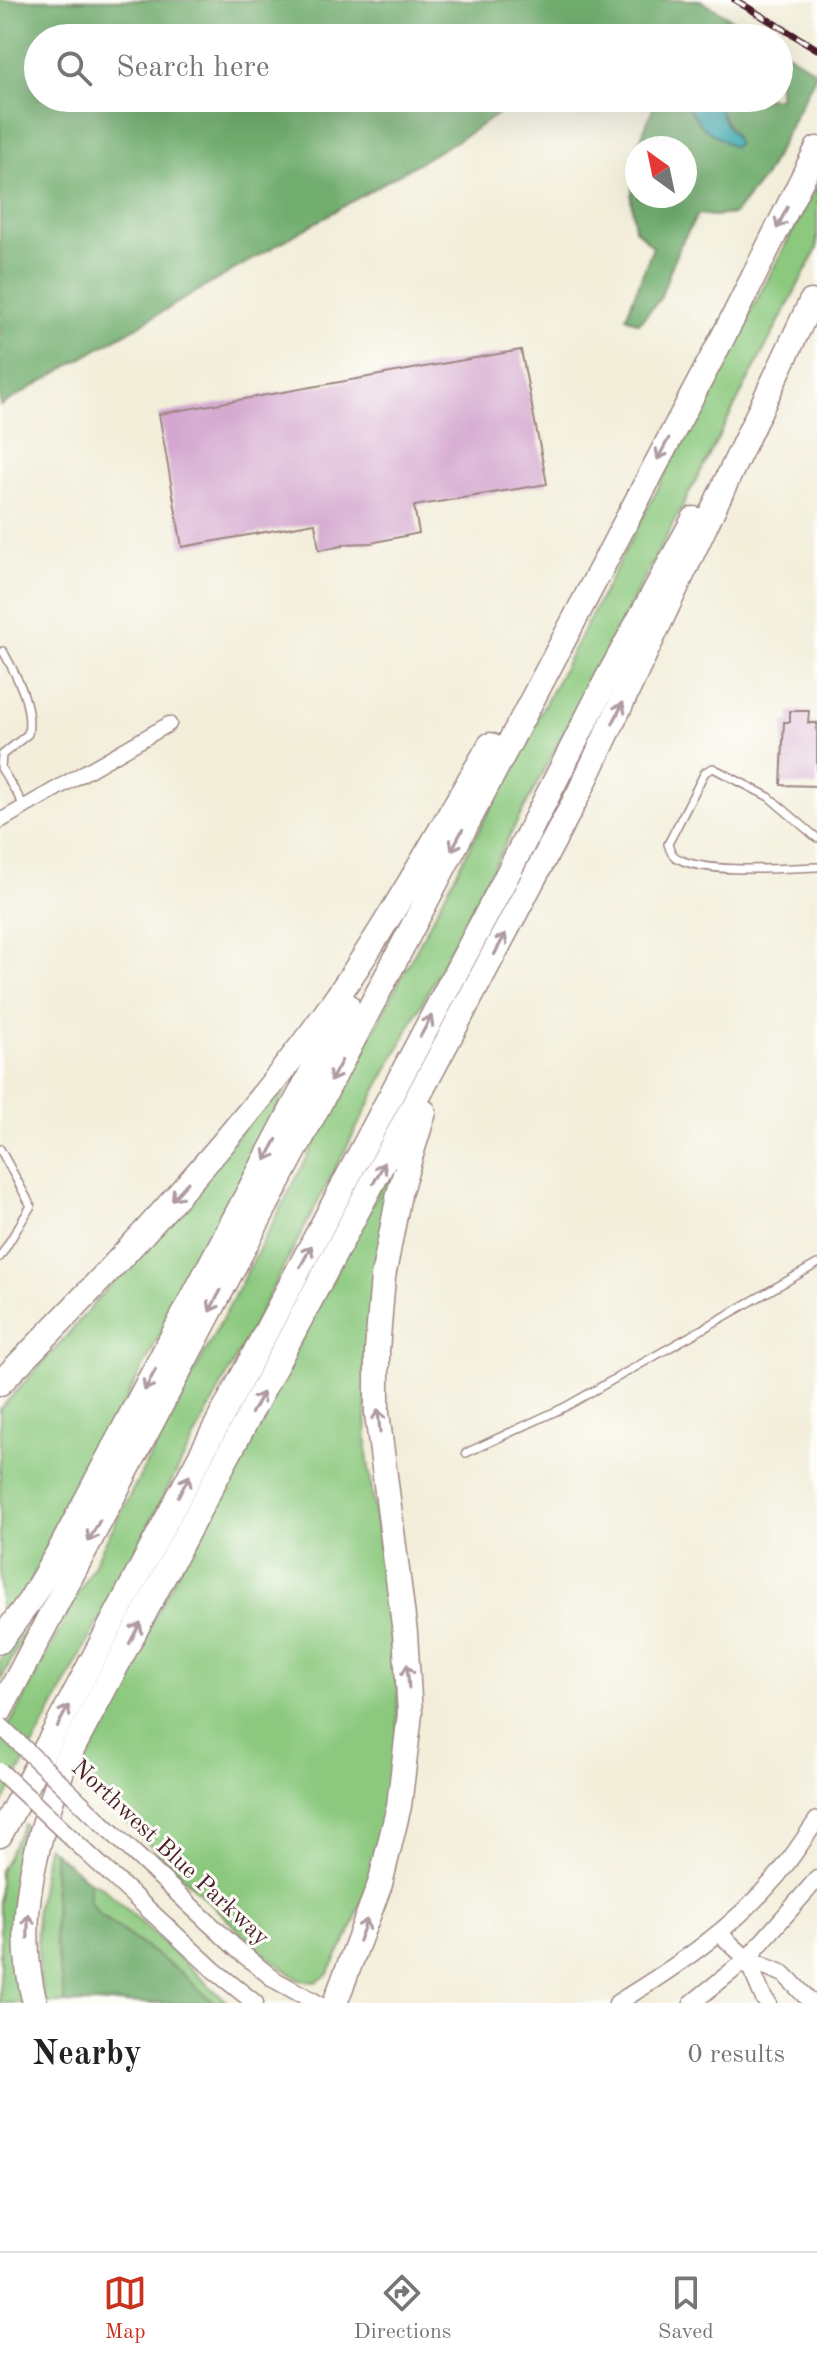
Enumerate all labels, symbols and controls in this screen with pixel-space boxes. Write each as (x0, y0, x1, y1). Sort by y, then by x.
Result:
search box (24, 24, 793, 112)
icon: search (52, 46, 96, 90)
text: Search here (116, 53, 270, 83)
north arrow (625, 136, 697, 208)
one-way arrow (774, 206, 789, 230)
one-way arrow (654, 437, 670, 460)
one-way arrow (611, 701, 626, 725)
one-way arrow (448, 828, 464, 852)
one-way arrow (492, 933, 508, 957)
one-way arrow (419, 1015, 435, 1038)
one-way arrow (327, 1058, 343, 1082)
one-way arrow (262, 1138, 278, 1161)
one-way arrow (371, 1162, 387, 1186)
one-way arrow (170, 1181, 189, 1201)
one-way arrow (298, 1245, 314, 1269)
one-way arrow (207, 1288, 223, 1312)
one-way arrow (141, 1368, 157, 1392)
one-way arrow (250, 1392, 265, 1416)
one-way arrow (371, 1408, 386, 1435)
one-way arrow (177, 1475, 193, 1499)
one-way arrow (86, 1519, 102, 1542)
one-way arrow (128, 1621, 143, 1645)
one-way arrow (400, 1663, 415, 1690)
one-way arrow (55, 1705, 71, 1728)
street label: Northwest Blue Parkway (66, 1756, 273, 1951)
one-way arrow (20, 1913, 36, 1940)
one-way arrow (357, 1918, 371, 1943)
text: Nearby (32, 2038, 142, 2072)
text: 0 results (687, 2042, 785, 2068)
tab: Map (103, 2271, 147, 2346)
tab: Directions (354, 2271, 451, 2346)
tab: Saved (658, 2271, 714, 2346)

